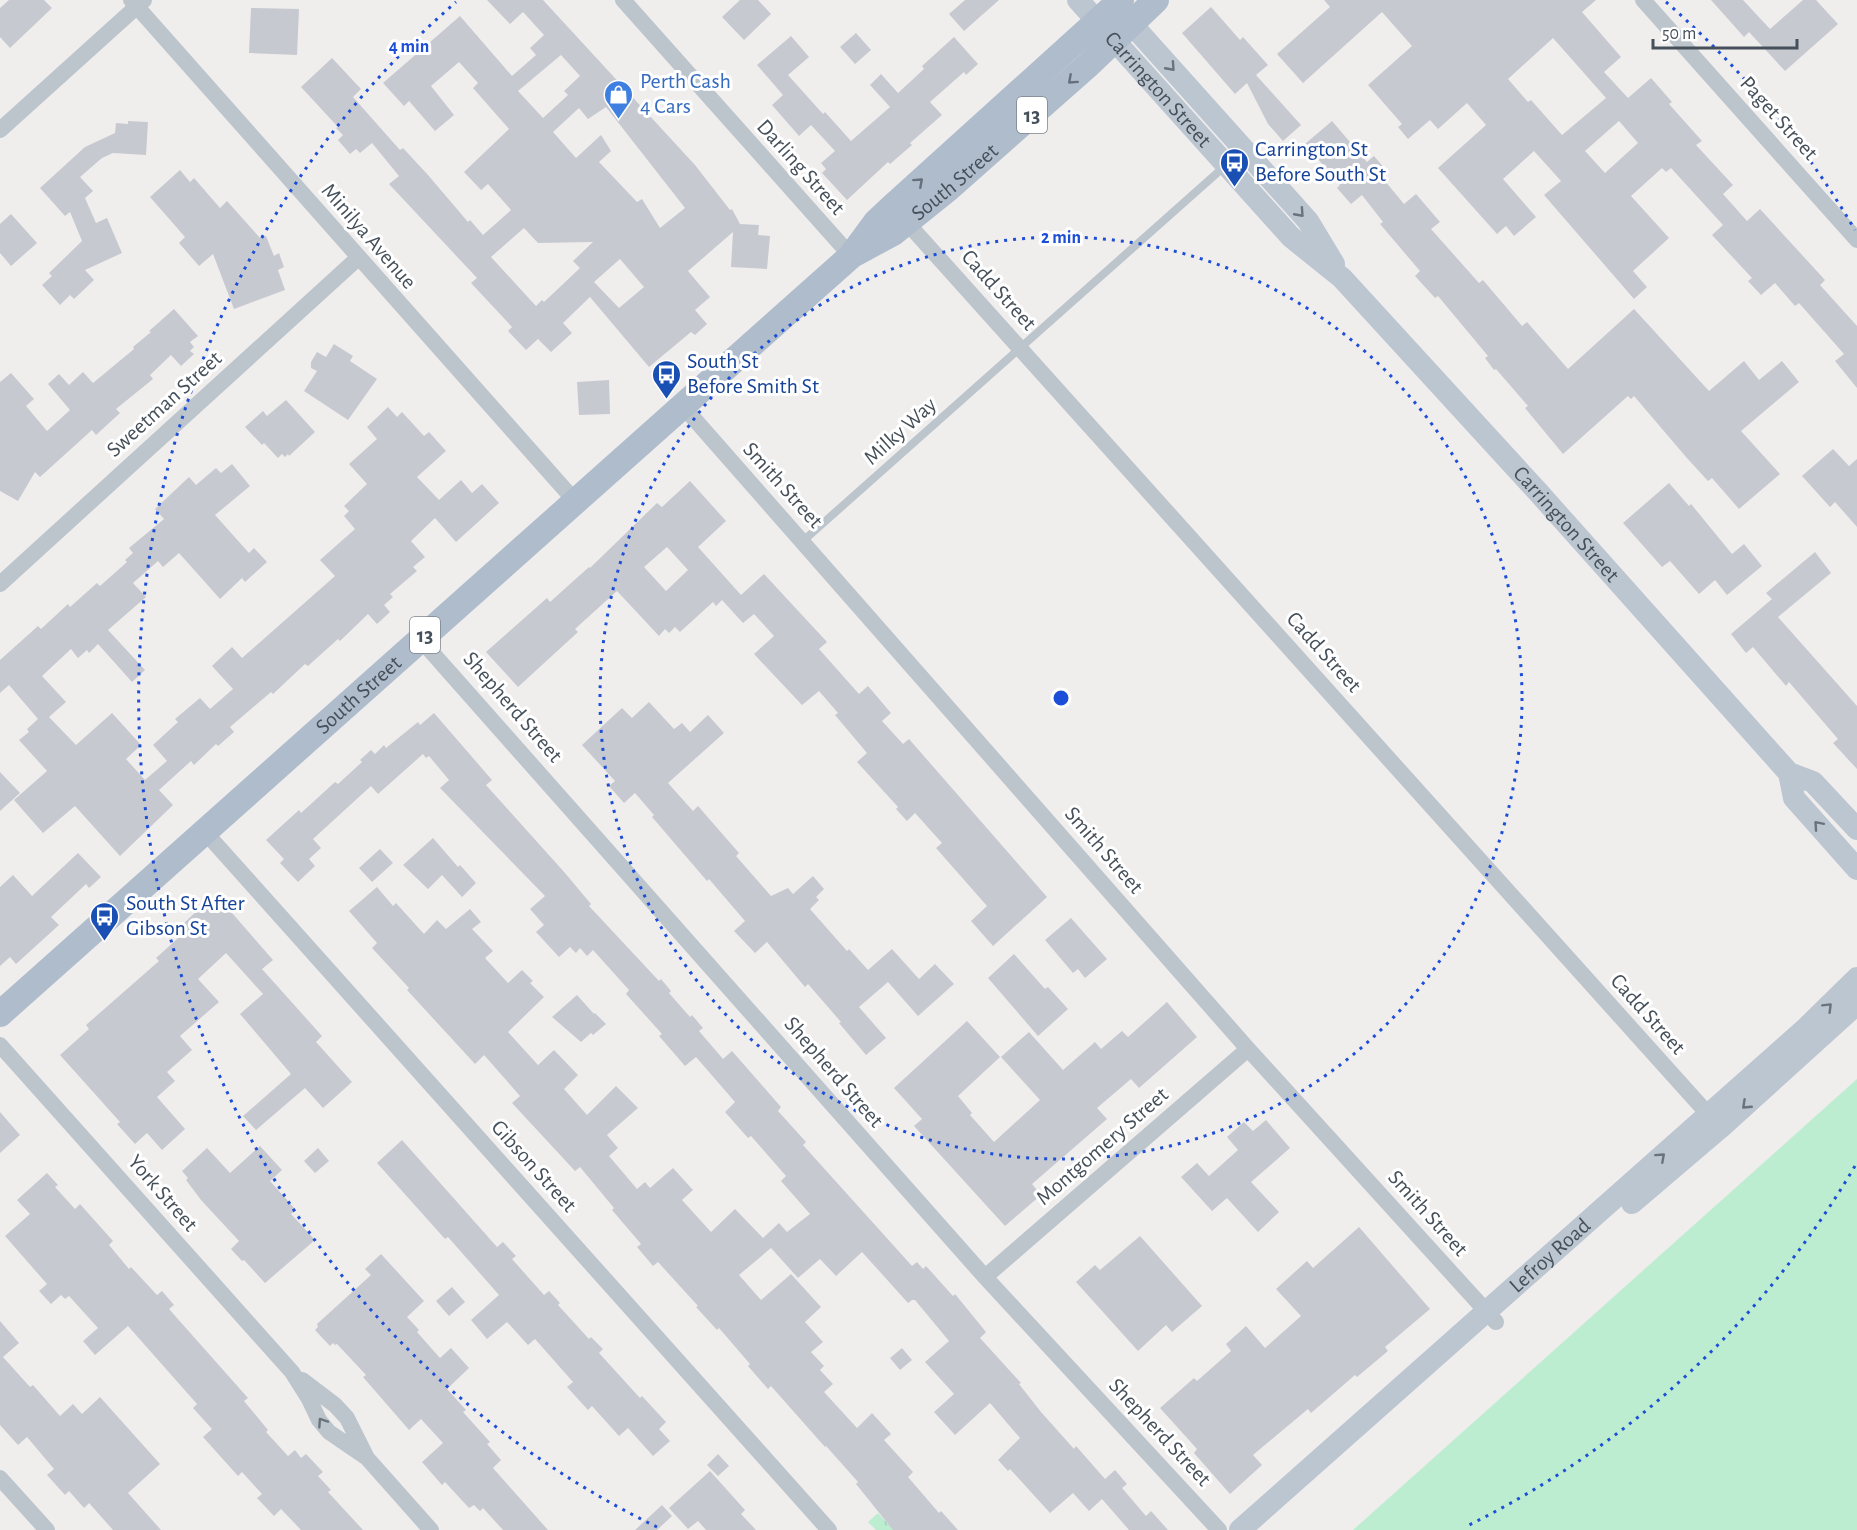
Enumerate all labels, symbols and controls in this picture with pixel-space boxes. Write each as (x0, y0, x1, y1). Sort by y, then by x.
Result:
scale bar (1653, 12, 1797, 50)
text: 50 m (1662, 25, 1696, 43)
street label: Carrington Street (1101, 27, 1216, 151)
text: 4 min (389, 38, 429, 56)
one-way arrow (1164, 60, 1175, 71)
place label: Perth Cash 4 Cars (640, 70, 731, 117)
street label: Paget Street (1736, 72, 1822, 164)
one-way arrow (1068, 73, 1078, 84)
shop icon: Perth Cash 4 Cars (603, 78, 635, 120)
road number: 13 (1017, 97, 1047, 133)
street label: Darling Street (753, 115, 849, 219)
place label: Carrington St Before South St (1255, 138, 1386, 185)
street label: South Street (907, 139, 1002, 225)
bus stop icon: Carrington St Before South St (1218, 146, 1250, 188)
one-way arrow (912, 178, 923, 189)
street label: Minilya Avenue (317, 179, 421, 293)
one-way arrow (1293, 206, 1304, 217)
text: 2 min (1041, 229, 1081, 247)
street label: Cadd Street (957, 246, 1041, 334)
street label: Sweetman Street (102, 347, 226, 461)
place label: South St Before Smith St (687, 350, 819, 397)
bus stop icon: South St Before Smith St (650, 358, 682, 400)
street label: Milky Way (860, 393, 941, 469)
street label: Smith Street (739, 438, 827, 532)
street label: Carrington Street (1509, 462, 1624, 586)
street label: Cadd Street (1282, 608, 1366, 696)
road number: 13 (410, 617, 440, 653)
street label: Shepherd Street (459, 648, 567, 766)
street label: South Street (312, 651, 405, 738)
centre of rings (1051, 688, 1071, 708)
street label: Smith Street (1061, 802, 1147, 898)
one-way arrow (1814, 822, 1825, 832)
place label: South St After Gibson St (126, 892, 245, 939)
bus stop icon: South St After Gibson St (89, 900, 121, 942)
street label: Cadd Street (1606, 970, 1690, 1058)
one-way arrow (1820, 1004, 1831, 1015)
street label: Shepherd Street (780, 1013, 888, 1131)
street label: Montgomery Street (1032, 1083, 1172, 1209)
one-way arrow (1742, 1098, 1753, 1109)
street label: Gibson Street (487, 1116, 581, 1216)
street label: York Street (124, 1151, 202, 1235)
one-way arrow (1654, 1153, 1665, 1164)
street label: Smith Street (1384, 1166, 1472, 1260)
street label: Lefroy Road (1505, 1214, 1595, 1297)
street label: Shepherd Street (1105, 1374, 1215, 1490)
one-way arrow (318, 1418, 329, 1429)

